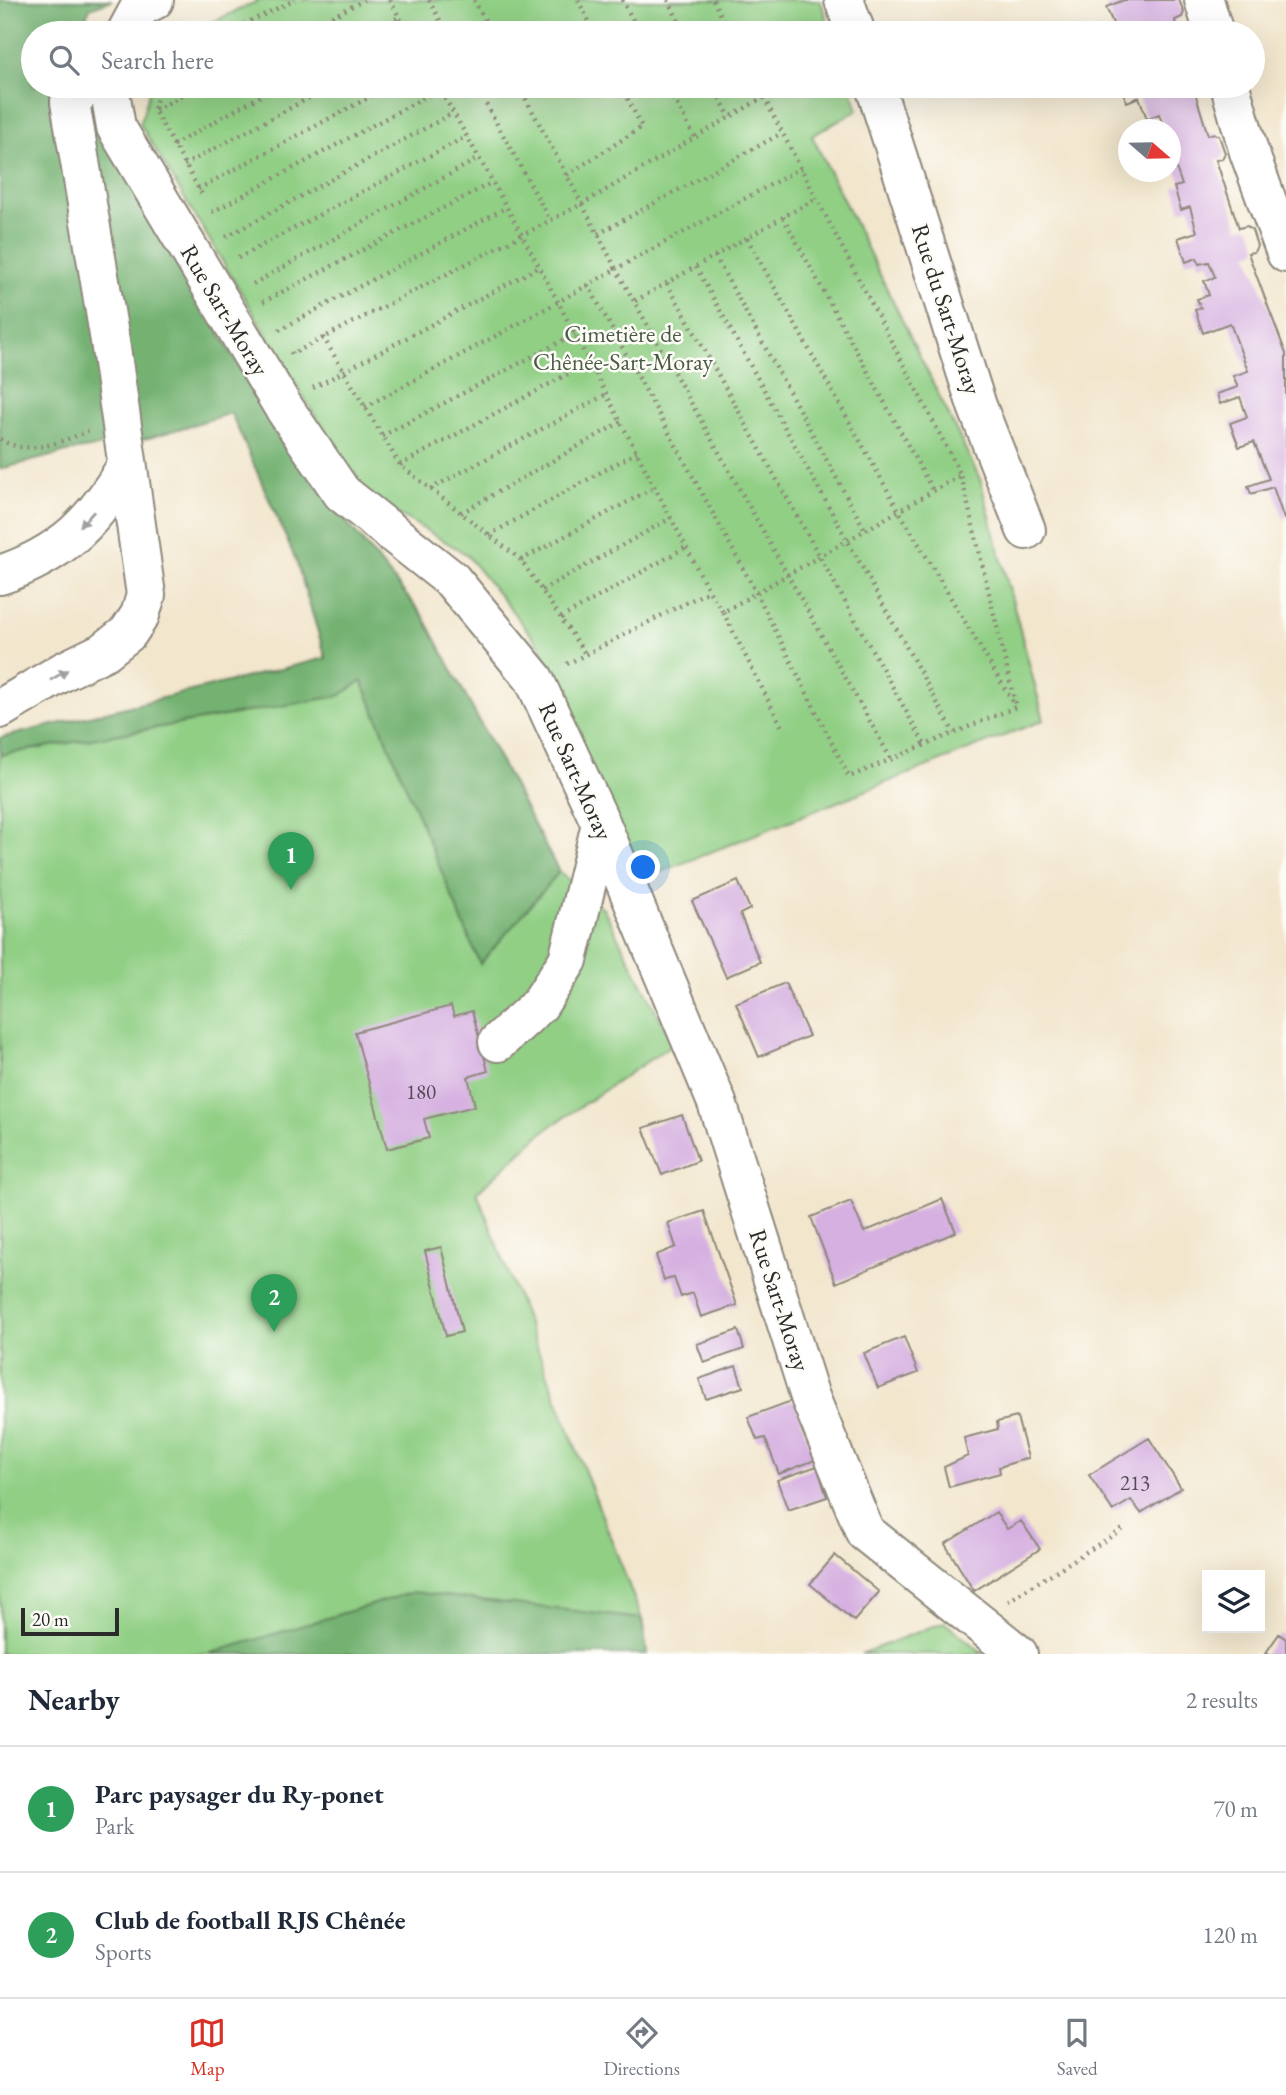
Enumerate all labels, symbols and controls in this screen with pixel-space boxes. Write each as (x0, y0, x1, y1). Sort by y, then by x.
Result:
search box (21, 21, 1265, 98)
icon: search (45, 41, 83, 79)
text: Search here (101, 43, 214, 77)
north arrow (1118, 119, 1181, 182)
street label: Rue du Sart-Moray (905, 220, 989, 399)
street label: Rue Sart-Moray (174, 239, 277, 382)
park label: Cimetière de Chênée-Sart-Moray (533, 318, 714, 377)
one-way arrow (79, 510, 95, 528)
one-way arrow (49, 668, 68, 681)
street label: Rue Sart-Moray (532, 697, 620, 845)
pin: 1 (268, 832, 314, 890)
your location (626, 850, 660, 884)
house number: 180 (406, 1078, 436, 1105)
street label: Rue Sart-Moray (742, 1225, 818, 1375)
pin: 2 (251, 1274, 297, 1332)
house number: 213 (1120, 1469, 1150, 1496)
map controls (1202, 1570, 1265, 1633)
button: layers (1202, 1570, 1265, 1633)
scale bar (21, 1605, 119, 1637)
text: 20 m (32, 1607, 69, 1632)
text: Nearby (28, 1680, 120, 1719)
text: 2 results (1186, 1685, 1258, 1715)
text: Parc paysager du Ry-ponet (95, 1777, 384, 1811)
text: 1 (45, 1794, 57, 1824)
text: 70 m (1213, 1794, 1258, 1824)
text: Park (95, 1811, 134, 1841)
text: Club de football RJS Chênée (95, 1903, 406, 1937)
text: 2 (45, 1920, 57, 1950)
text: 120 m (1202, 1920, 1258, 1950)
text: Sports (95, 1937, 151, 1967)
tab: Map (188, 2014, 226, 2081)
tab: Directions (603, 2014, 680, 2081)
tab: Saved (1057, 2014, 1098, 2081)

